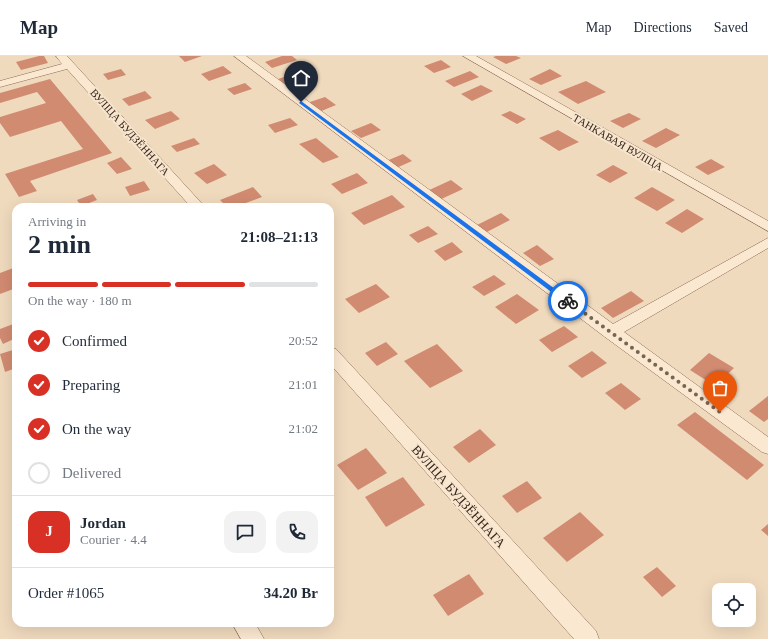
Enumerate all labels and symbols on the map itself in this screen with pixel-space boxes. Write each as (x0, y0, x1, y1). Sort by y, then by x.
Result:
pin (284, 61, 318, 102)
street label: ВУЛІЦА БУДЗЁННАГА (88, 86, 172, 178)
street label: ТАНКАВАЯ ВУЛІЦА (571, 111, 665, 173)
courier (548, 281, 588, 321)
pin (703, 371, 737, 412)
street label: ВУЛІЦА БУДЗЁННАГА (409, 442, 509, 551)

